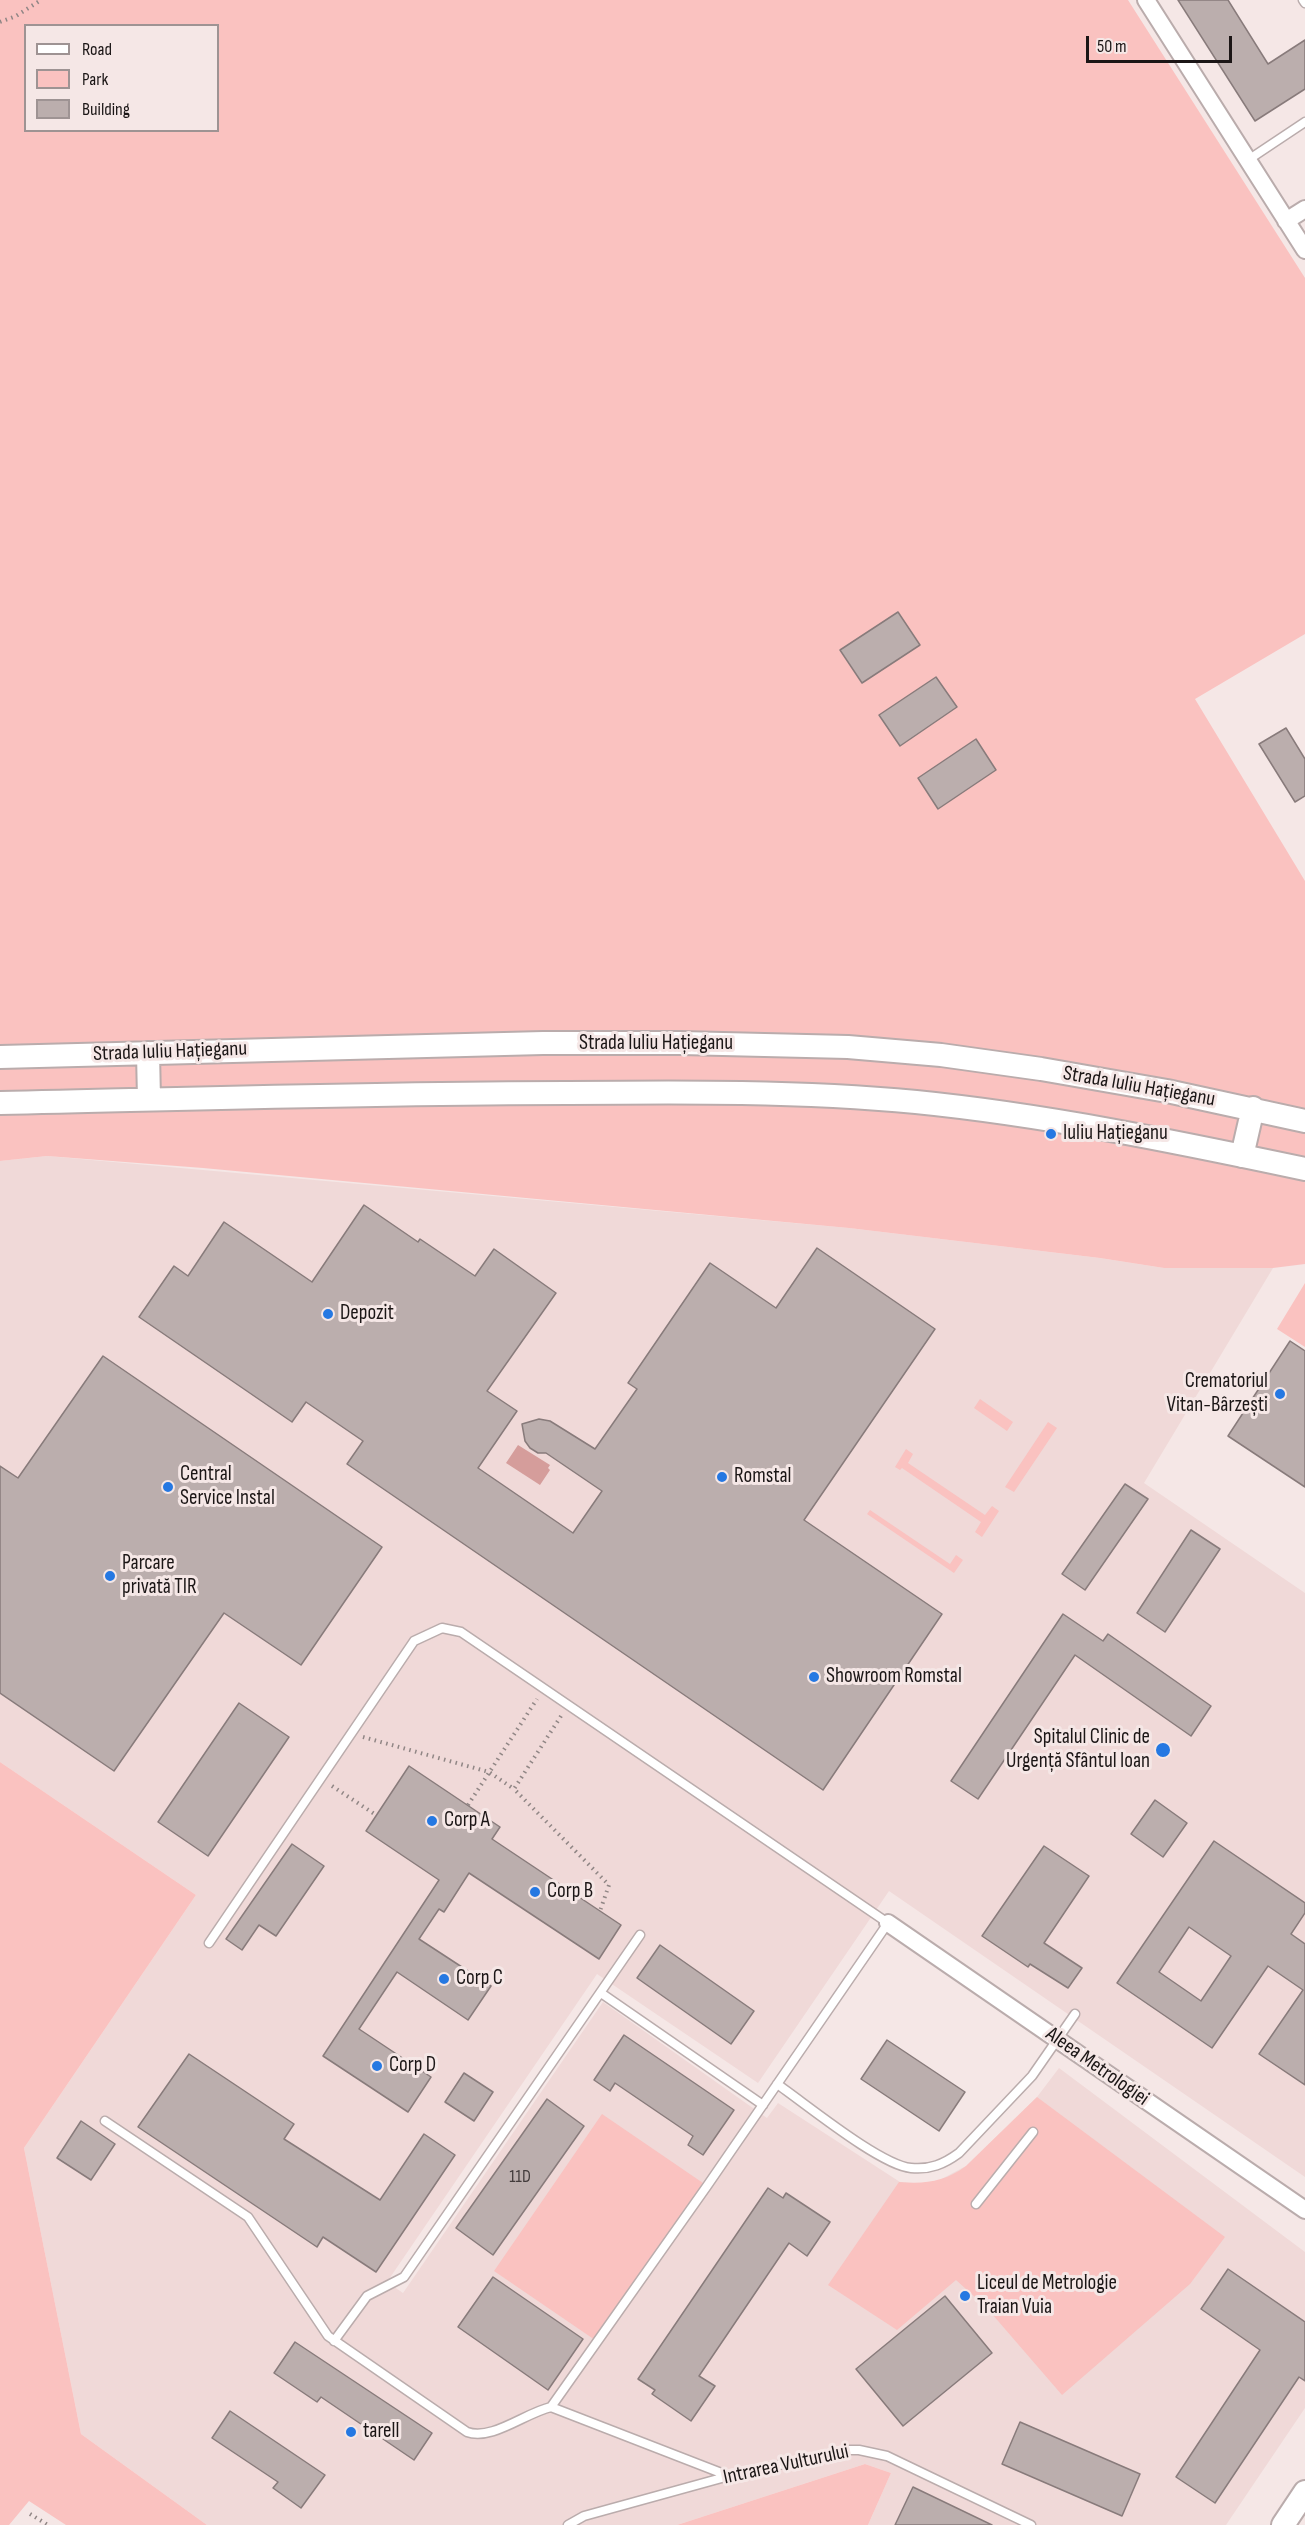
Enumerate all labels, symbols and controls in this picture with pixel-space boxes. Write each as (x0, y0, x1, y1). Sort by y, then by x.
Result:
legend (24, 24, 219, 132)
scale bar (1089, 24, 1234, 62)
text: 50 m (1097, 36, 1127, 57)
text: Road (82, 39, 112, 60)
text: Park (82, 69, 108, 90)
text: Building (82, 99, 130, 120)
street label: Strada Iuliu Hațieganu (579, 1031, 733, 1057)
street label: Strada Iuliu Hațieganu (93, 1037, 247, 1067)
street label: Strada Iuliu Hațieganu (1061, 1061, 1217, 1113)
place label: Iuliu Hațieganu (1063, 1121, 1168, 1147)
marker: Iuliu Hațieganu (1044, 1127, 1058, 1141)
place label: Depozit (340, 1301, 394, 1327)
marker: Depozit (321, 1307, 335, 1321)
place label: Crematoriul Vitan-Bârzești (1166, 1369, 1268, 1419)
marker: Crematoriul Vitan-Bârzești (1273, 1387, 1287, 1401)
place label: Central Service Instal (180, 1462, 275, 1512)
place label: Romstal (734, 1464, 791, 1490)
marker: Romstal (715, 1470, 729, 1484)
marker: Central Service Instal (161, 1480, 175, 1494)
place label: Parcare privată TIR (122, 1551, 197, 1601)
marker: Parcare privată TIR (103, 1569, 117, 1583)
place label: Showroom Romstal (826, 1664, 962, 1690)
marker: Showroom Romstal (807, 1670, 821, 1684)
place label: Spitalul Clinic de Urgență Sfântul Ioan (1006, 1725, 1150, 1775)
marker: Spitalul Clinic de Urgență Sfântul Ioan (1154, 1741, 1172, 1759)
place label: Corp A (444, 1808, 490, 1834)
marker: Corp A (425, 1814, 439, 1828)
place label: Corp B (547, 1879, 593, 1905)
marker: Corp B (528, 1885, 542, 1899)
place label: Corp C (456, 1966, 503, 1992)
marker: Corp C (437, 1972, 451, 1986)
street label: Aleea Metrologiei (1040, 2022, 1154, 2112)
place label: Corp D (389, 2053, 436, 2079)
marker: Corp D (370, 2059, 384, 2073)
house number: 11D (509, 2166, 531, 2188)
place label: Liceul de Metrologie Traian Vuia (977, 2271, 1117, 2321)
marker: Liceul de Metrologie Traian Vuia (958, 2289, 972, 2303)
place label: tarell (363, 2419, 399, 2445)
marker: tarell (344, 2425, 358, 2439)
street label: Intrarea Vulturului (721, 2439, 851, 2491)

